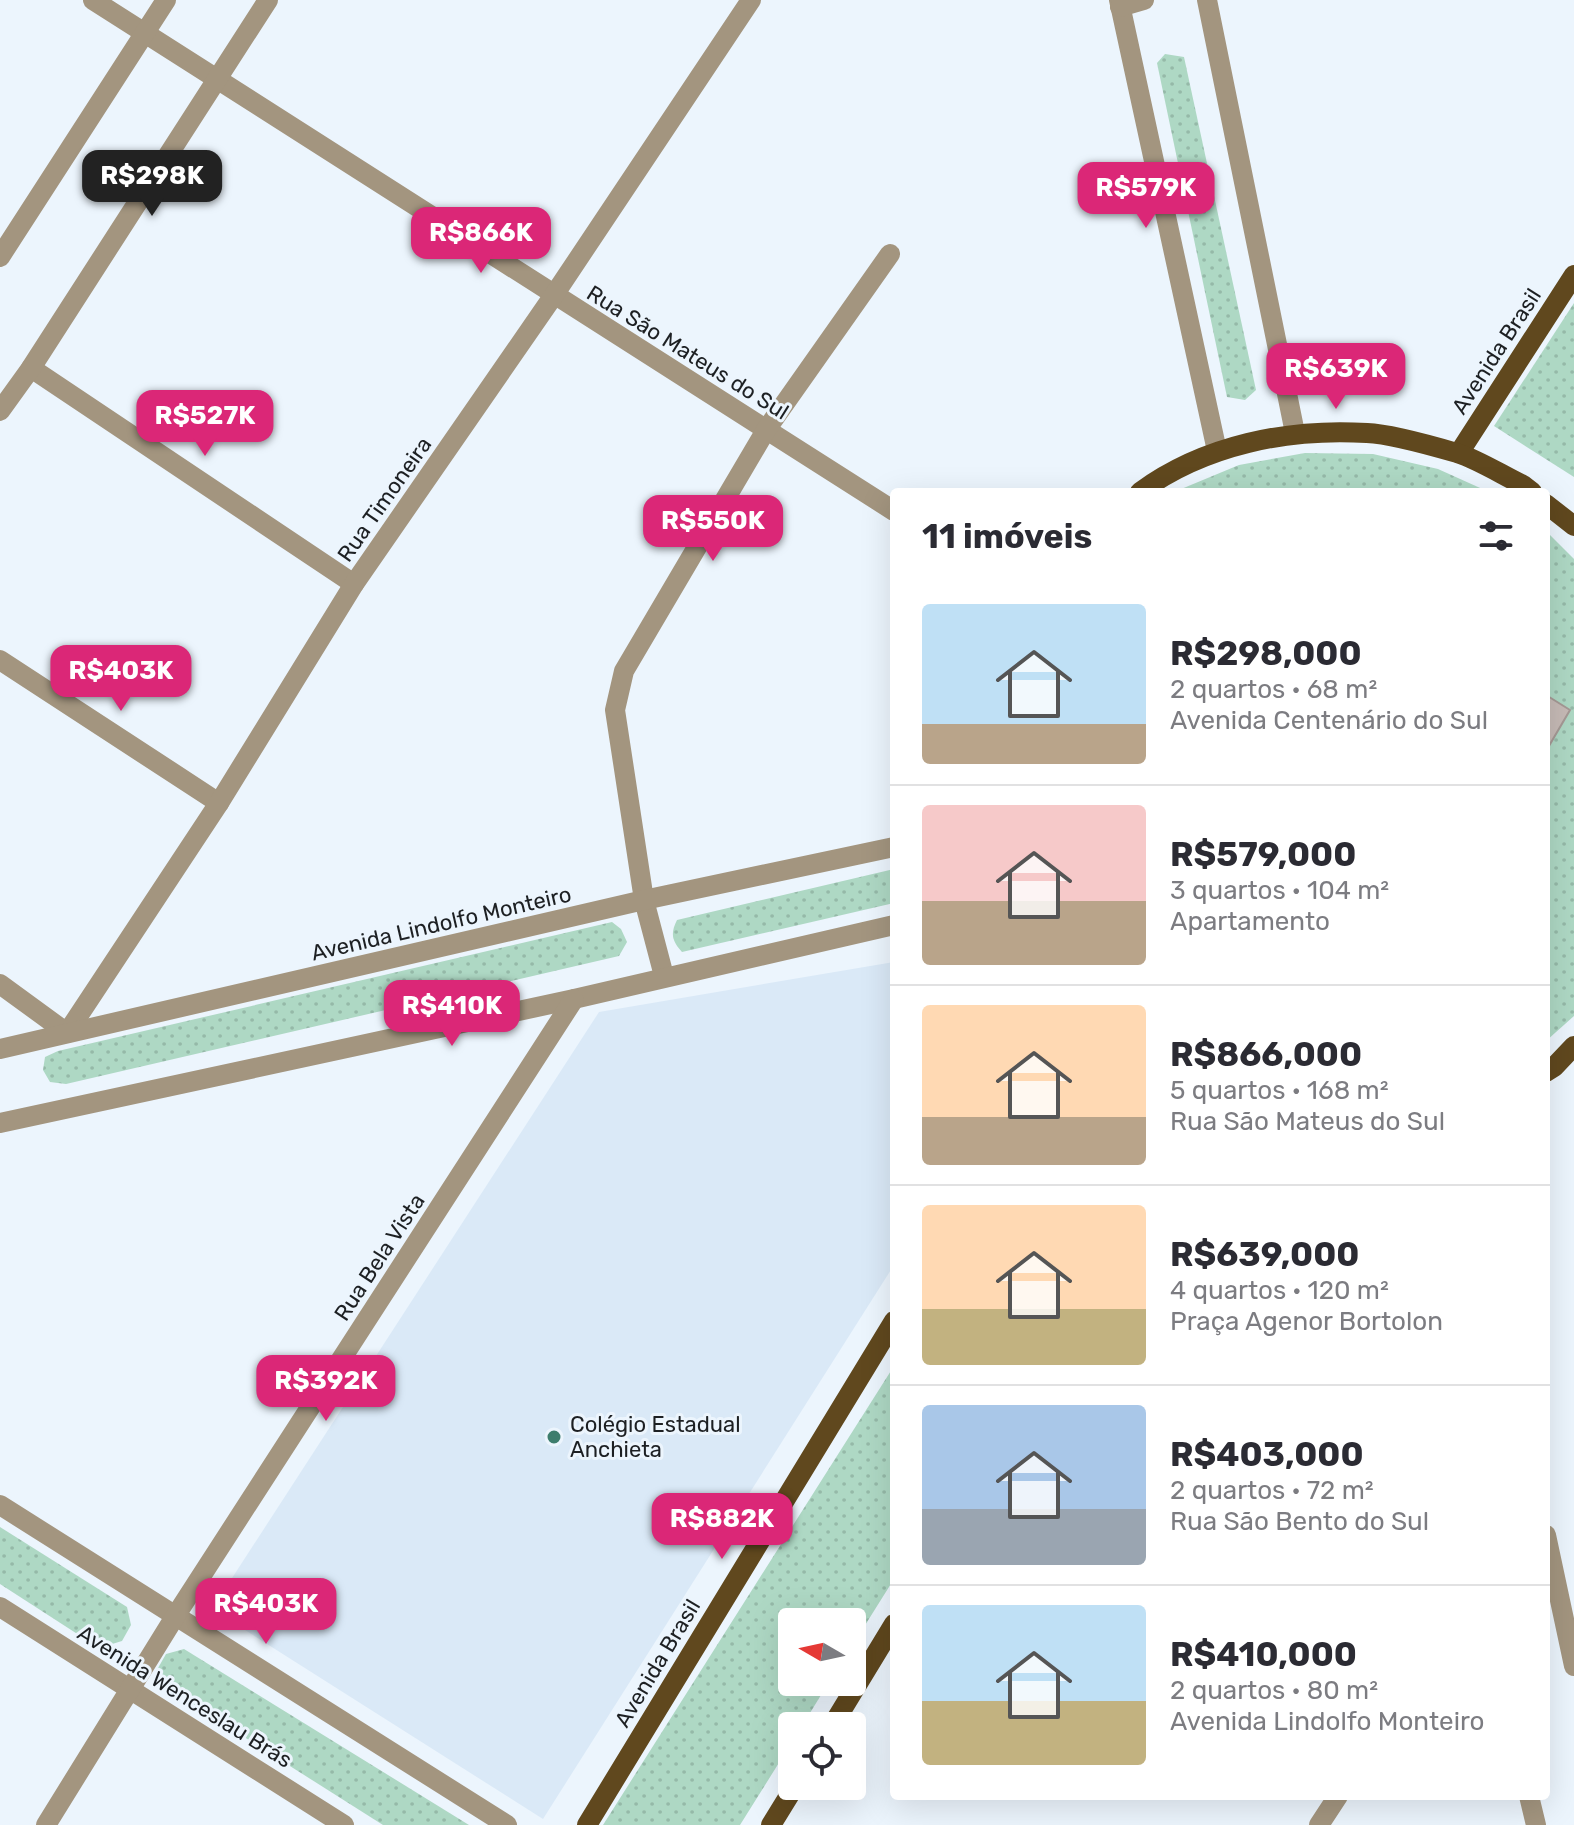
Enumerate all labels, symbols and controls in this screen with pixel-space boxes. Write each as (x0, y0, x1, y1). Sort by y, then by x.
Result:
pin: R$298K (87, 150, 217, 218)
text: R$298K (100, 160, 204, 191)
pin: R$579K (1081, 162, 1211, 230)
text: R$579K (1096, 172, 1196, 203)
pin: R$866K (416, 207, 546, 275)
text: R$866K (429, 217, 533, 248)
street label: Rua São Mateus do Sul (582, 279, 794, 426)
street label: Avenida Brasil (1446, 283, 1547, 419)
pin: R$639K (1271, 343, 1401, 411)
text: R$639K (1284, 353, 1388, 384)
pin: R$527K (140, 390, 270, 458)
text: R$527K (154, 400, 256, 431)
street label: Rua Timoneira (331, 432, 437, 567)
pin: R$550K (648, 495, 778, 563)
text: R$550K (661, 505, 765, 536)
icon: filters (1474, 514, 1518, 558)
text: 11 imóveis (922, 516, 1092, 557)
text: R$298,000 (1170, 633, 1362, 674)
icon: home (986, 636, 1082, 732)
pin: R$403K (56, 645, 186, 713)
text: R$403K (68, 655, 174, 686)
text: 2 quartos · 68 m² (1170, 674, 1377, 705)
text: Avenida Centenário do Sul (1170, 705, 1488, 736)
text: R$579,000 (1170, 834, 1356, 875)
icon: home (986, 837, 1082, 933)
text: 3 quartos · 104 m² (1170, 875, 1389, 906)
street label: Avenida Lindolfo Monteiro (308, 880, 574, 967)
text: Apartamento (1170, 906, 1330, 937)
pin: R$410K (387, 980, 517, 1048)
text: R$410K (402, 990, 502, 1021)
text: R$866,000 (1170, 1034, 1362, 1075)
icon: home (986, 1037, 1082, 1133)
text: 5 quartos · 168 m² (1170, 1075, 1389, 1106)
text: Rua São Mateus do Sul (1170, 1106, 1445, 1137)
street label: Rua Bela Vista (328, 1189, 431, 1326)
text: R$639,000 (1170, 1234, 1359, 1275)
icon: home (986, 1237, 1082, 1333)
text: 4 quartos · 120 m² (1170, 1275, 1389, 1306)
text: Praça Agenor Bortolon (1170, 1306, 1443, 1337)
pin: R$392K (261, 1355, 391, 1423)
text: R$392K (274, 1365, 378, 1396)
place label: Colégio Estadual Anchieta (570, 1411, 741, 1463)
marker: Colégio Estadual Anchieta (545, 1428, 563, 1446)
text: R$403,000 (1170, 1434, 1364, 1475)
icon: home (986, 1437, 1082, 1533)
text: 2 quartos · 72 m² (1170, 1475, 1374, 1506)
pin: R$882K (657, 1493, 787, 1561)
text: R$882K (670, 1503, 774, 1534)
text: Rua São Bento do Sul (1170, 1506, 1429, 1537)
pin: R$403K (201, 1578, 331, 1646)
text: R$403K (213, 1588, 319, 1619)
street label: Avenida Brasil (609, 1594, 706, 1732)
north arrow (778, 1608, 866, 1696)
map controls (778, 1608, 866, 1800)
street label: Avenida Wenceslau Brás (72, 1619, 297, 1774)
text: R$410,000 (1170, 1634, 1357, 1675)
icon: home (986, 1637, 1082, 1733)
text: 2 quartos · 80 m² (1170, 1675, 1378, 1706)
text: Avenida Lindolfo Monteiro (1170, 1706, 1485, 1737)
button: locate (778, 1712, 866, 1800)

